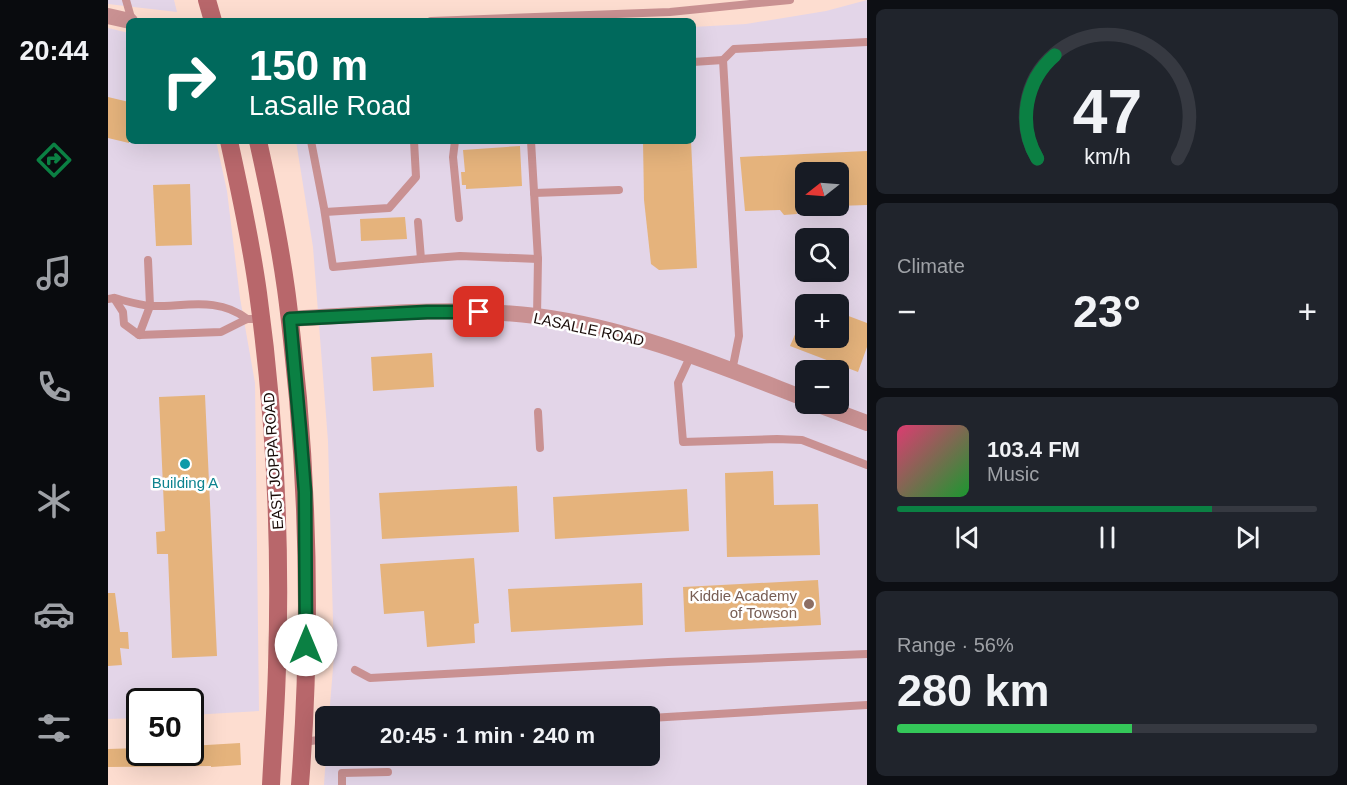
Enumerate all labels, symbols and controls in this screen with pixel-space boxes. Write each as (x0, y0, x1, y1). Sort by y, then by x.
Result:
text: 20:44 (19, 36, 89, 66)
icon: right (150, 42, 228, 120)
text: 150 m (249, 42, 368, 89)
text: 47 (1072, 77, 1142, 146)
text: LaSalle Road (249, 91, 411, 121)
icon: directions (33, 139, 75, 181)
text: km/h (1084, 145, 1130, 169)
north arrow (795, 162, 849, 216)
map controls (795, 162, 849, 414)
button: search (795, 228, 849, 282)
icon: music (33, 252, 75, 294)
text: Climate (897, 255, 965, 277)
pin (453, 286, 504, 337)
text: 23° (1073, 286, 1141, 337)
text: − (897, 293, 916, 330)
text: + (1298, 293, 1317, 330)
button: + (795, 294, 849, 348)
icon: arrive (462, 295, 495, 328)
street label: LASALLE ROAD (532, 309, 646, 349)
button: − (795, 360, 849, 414)
icon: phone (33, 366, 75, 408)
street label: EAST JOPPA ROAD (260, 392, 286, 530)
text: 103.4 FM (987, 437, 1080, 462)
marker: Building A (178, 457, 192, 471)
text: Music (987, 463, 1039, 485)
place label: Building A (152, 474, 218, 491)
icon: climate (33, 480, 75, 522)
icon: previous (951, 521, 984, 554)
icon: pause (1091, 521, 1124, 554)
icon: next (1231, 521, 1264, 554)
place label: Kiddie Academy of Towson (689, 587, 797, 621)
icon: car (33, 593, 75, 635)
marker: Kiddie Academy of Towson (802, 597, 816, 611)
position arrow (274, 613, 338, 677)
text: Range · 56% (897, 634, 1014, 656)
text: 280 km (897, 665, 1050, 716)
speed limit sign: 50 (126, 688, 204, 766)
icon: filters (33, 707, 75, 749)
text: 20:45 · 1 min · 240 m (380, 723, 595, 748)

